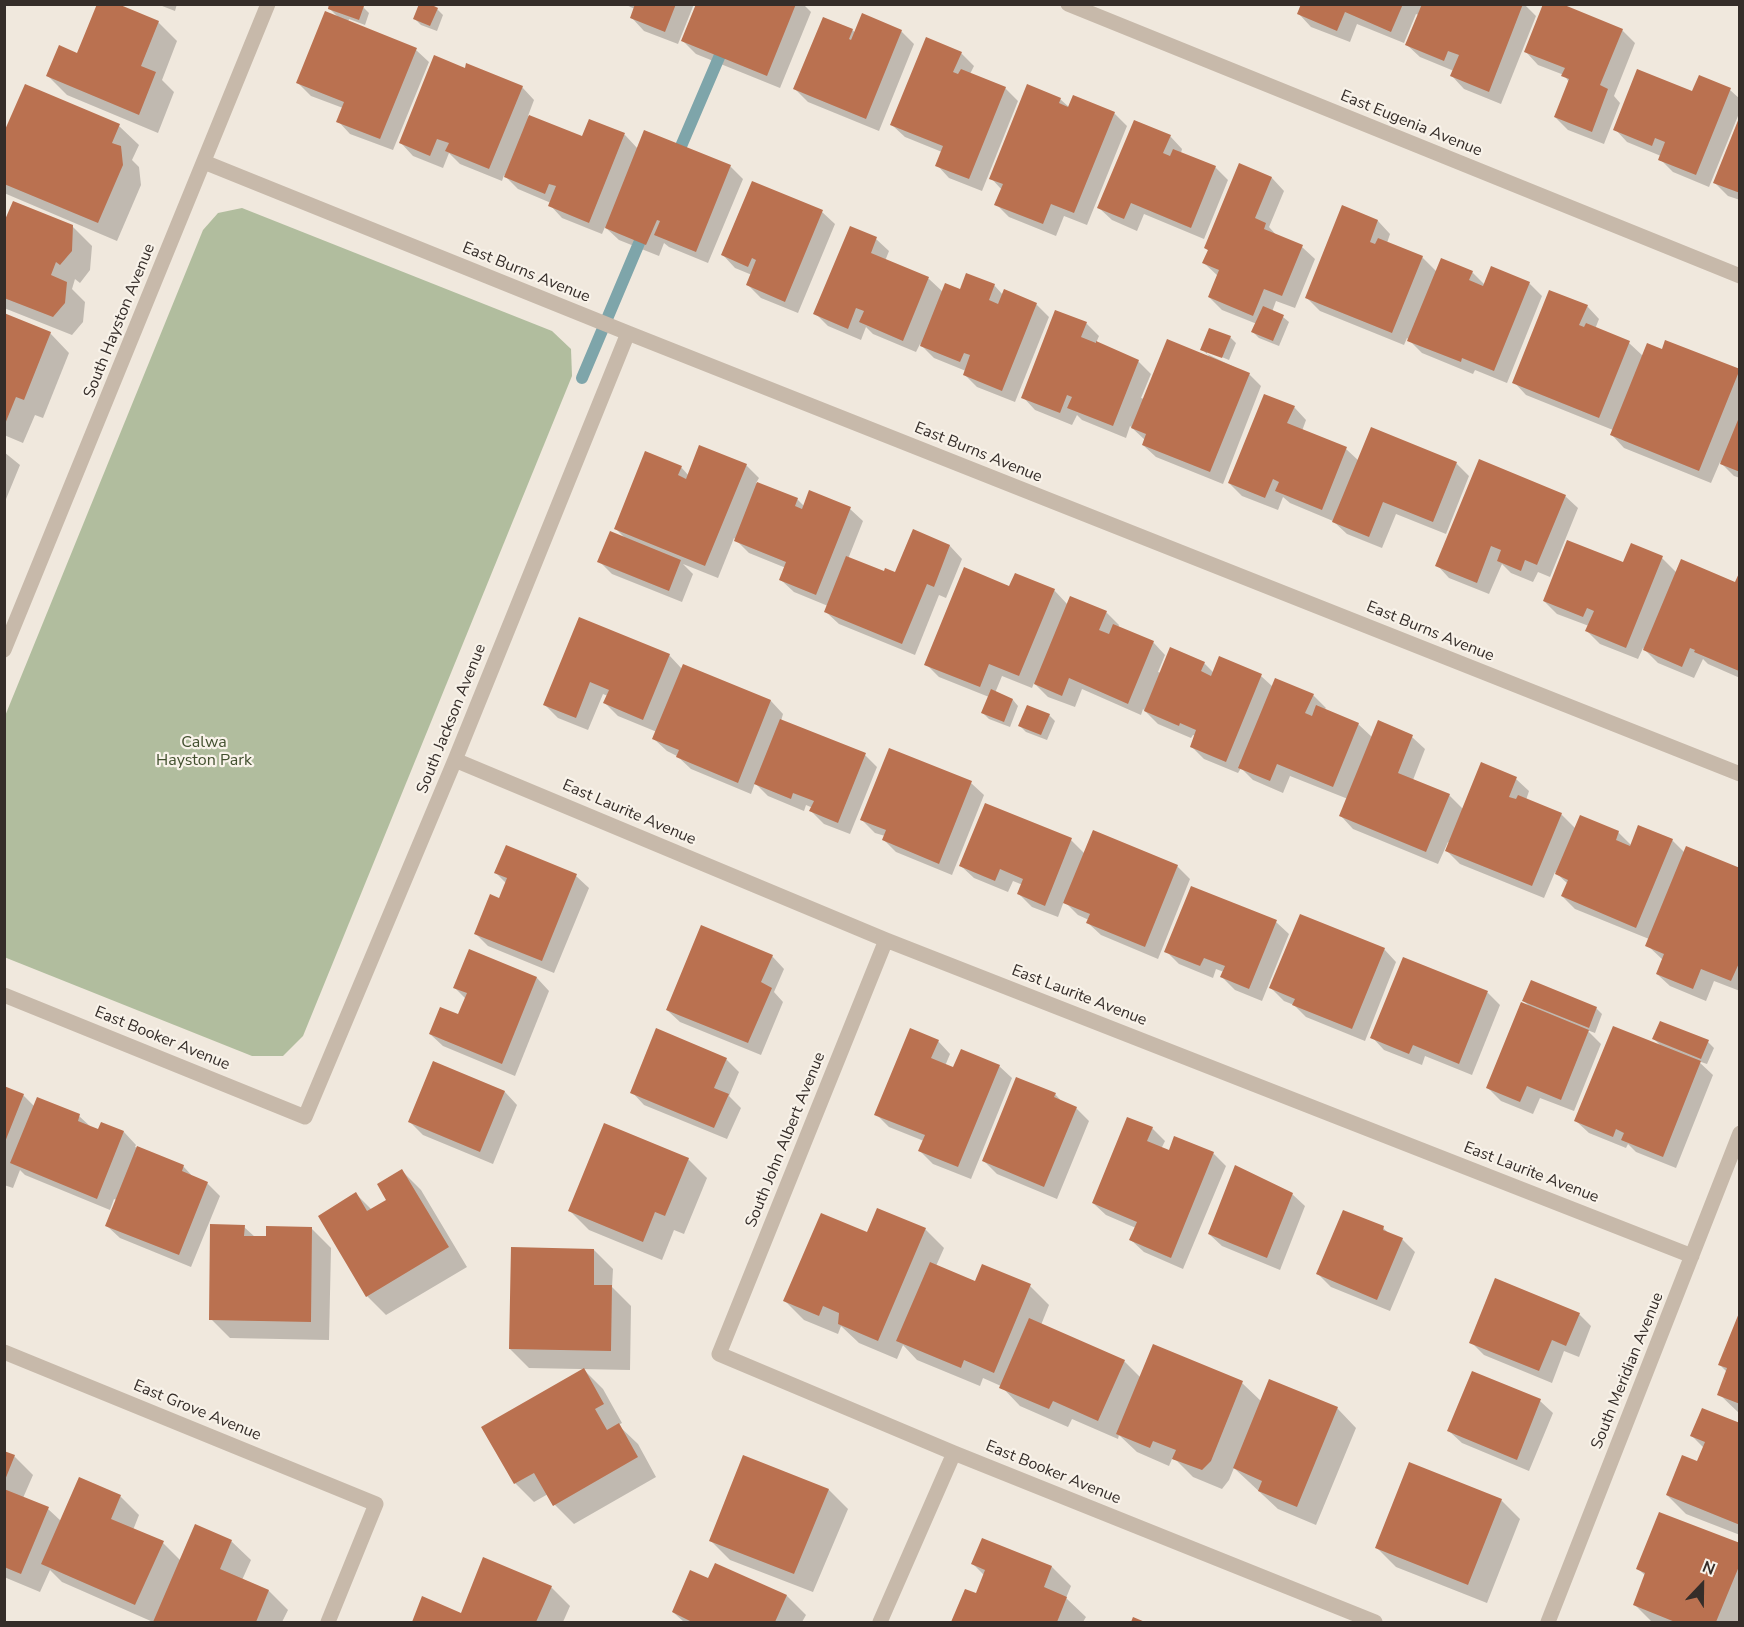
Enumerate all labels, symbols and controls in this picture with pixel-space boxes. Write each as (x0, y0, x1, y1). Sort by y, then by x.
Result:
street label: East Eugenia Avenue (1337, 87, 1485, 161)
street label: East Burns Avenue (459, 239, 593, 307)
street label: South Hayston Avenue (80, 241, 160, 401)
street label: East Burns Avenue (911, 419, 1045, 487)
street label: East Burns Avenue (1363, 598, 1497, 666)
street label: South Jackson Avenue (413, 641, 491, 797)
park label: Calwa Hayston Park (156, 733, 252, 771)
street label: East Laurite Avenue (559, 776, 699, 850)
street label: East Laurite Avenue (1009, 961, 1149, 1031)
street label: East Booker Avenue (92, 1003, 232, 1075)
street label: South John Albert Avenue (742, 1050, 830, 1230)
street label: East Laurite Avenue (1461, 1138, 1601, 1208)
street label: South Meridian Avenue (1588, 1290, 1668, 1452)
street label: East Grove Avenue (130, 1377, 264, 1445)
street label: East Booker Avenue (983, 1437, 1123, 1509)
north arrow (1672, 1555, 1732, 1615)
text: N (1699, 1556, 1718, 1581)

